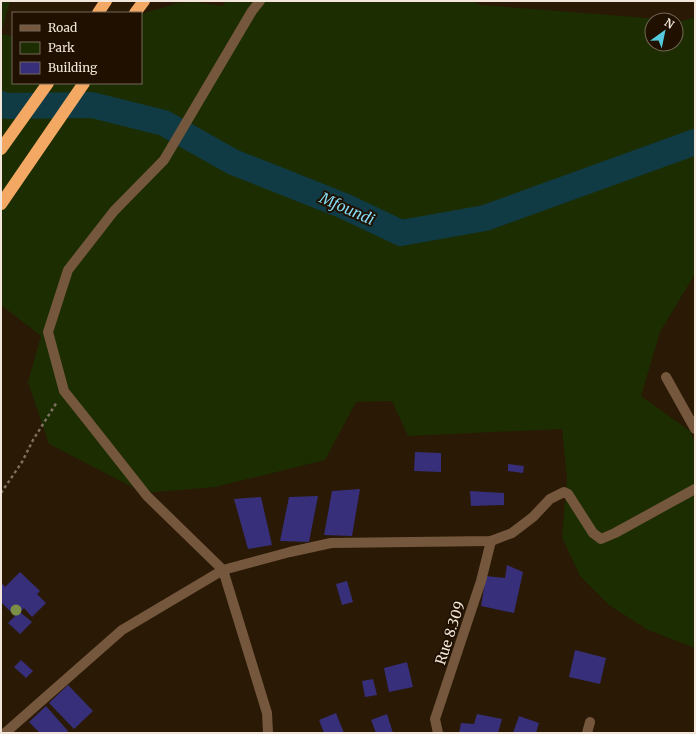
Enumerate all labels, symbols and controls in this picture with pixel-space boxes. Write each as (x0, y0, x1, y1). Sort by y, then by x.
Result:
legend (12, 12, 142, 84)
north arrow (644, 12, 684, 52)
text: N (662, 15, 677, 32)
text: Road (48, 20, 77, 35)
text: Park (48, 40, 75, 55)
text: Building (48, 60, 98, 75)
water label: Mfoundi (316, 188, 378, 229)
street label: Rue 8.309 (431, 599, 469, 667)

